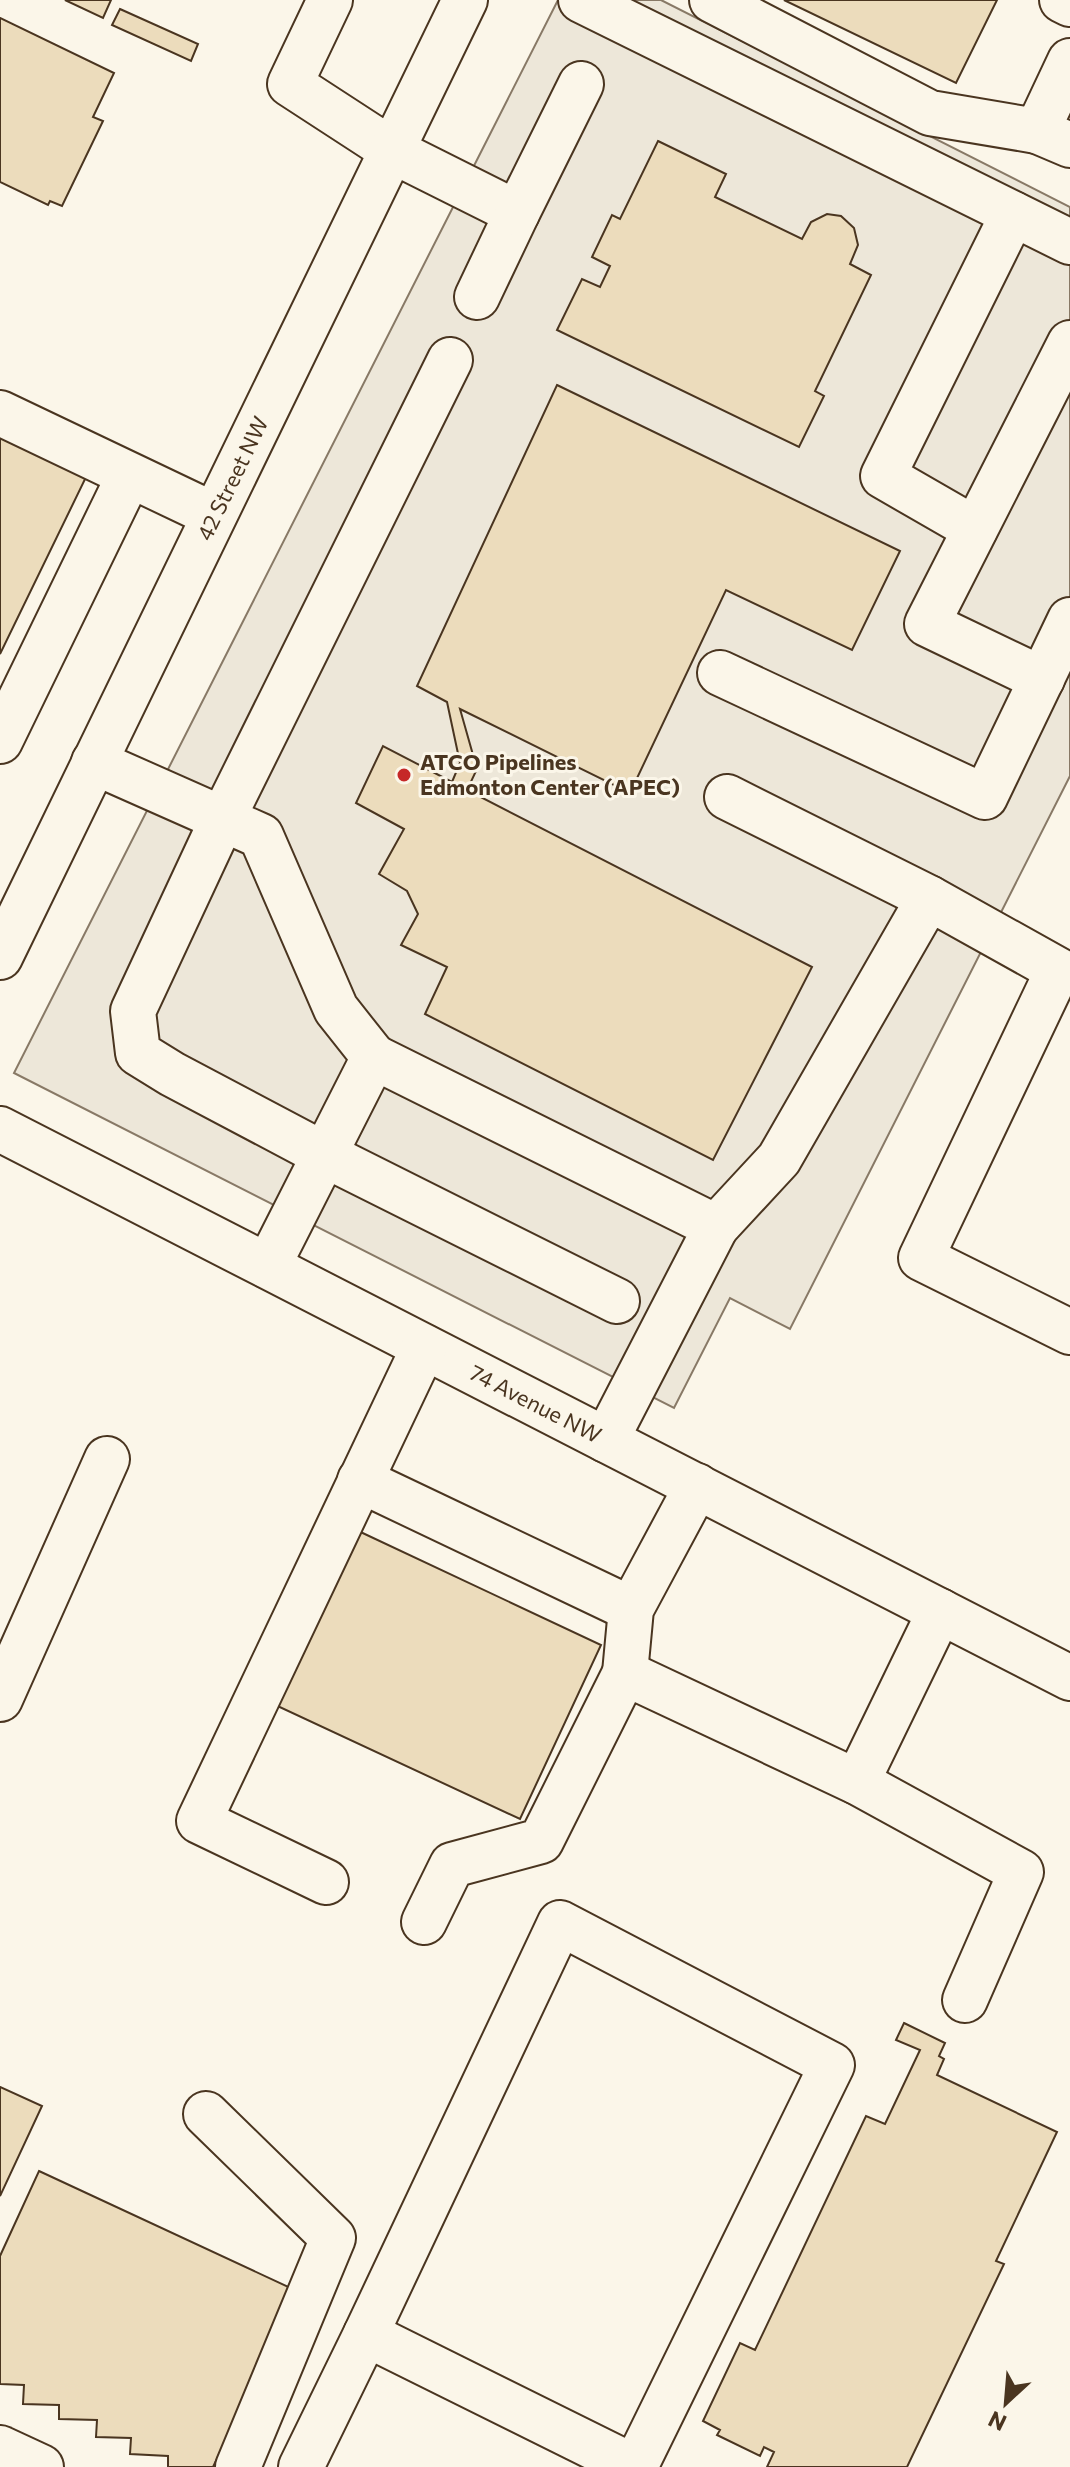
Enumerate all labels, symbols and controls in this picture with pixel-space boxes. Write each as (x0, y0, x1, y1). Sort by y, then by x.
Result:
street label: 42 Street NW (190, 412, 274, 545)
place label: ATCO Pipelines Edmonton Center (APEC) (420, 748, 680, 800)
marker: ATCO Pipelines Edmonton Center (APEC) (395, 766, 413, 784)
street label: 74 Avenue NW (465, 1358, 606, 1448)
north arrow (966, 2363, 1046, 2443)
text: N (984, 2406, 1010, 2437)

